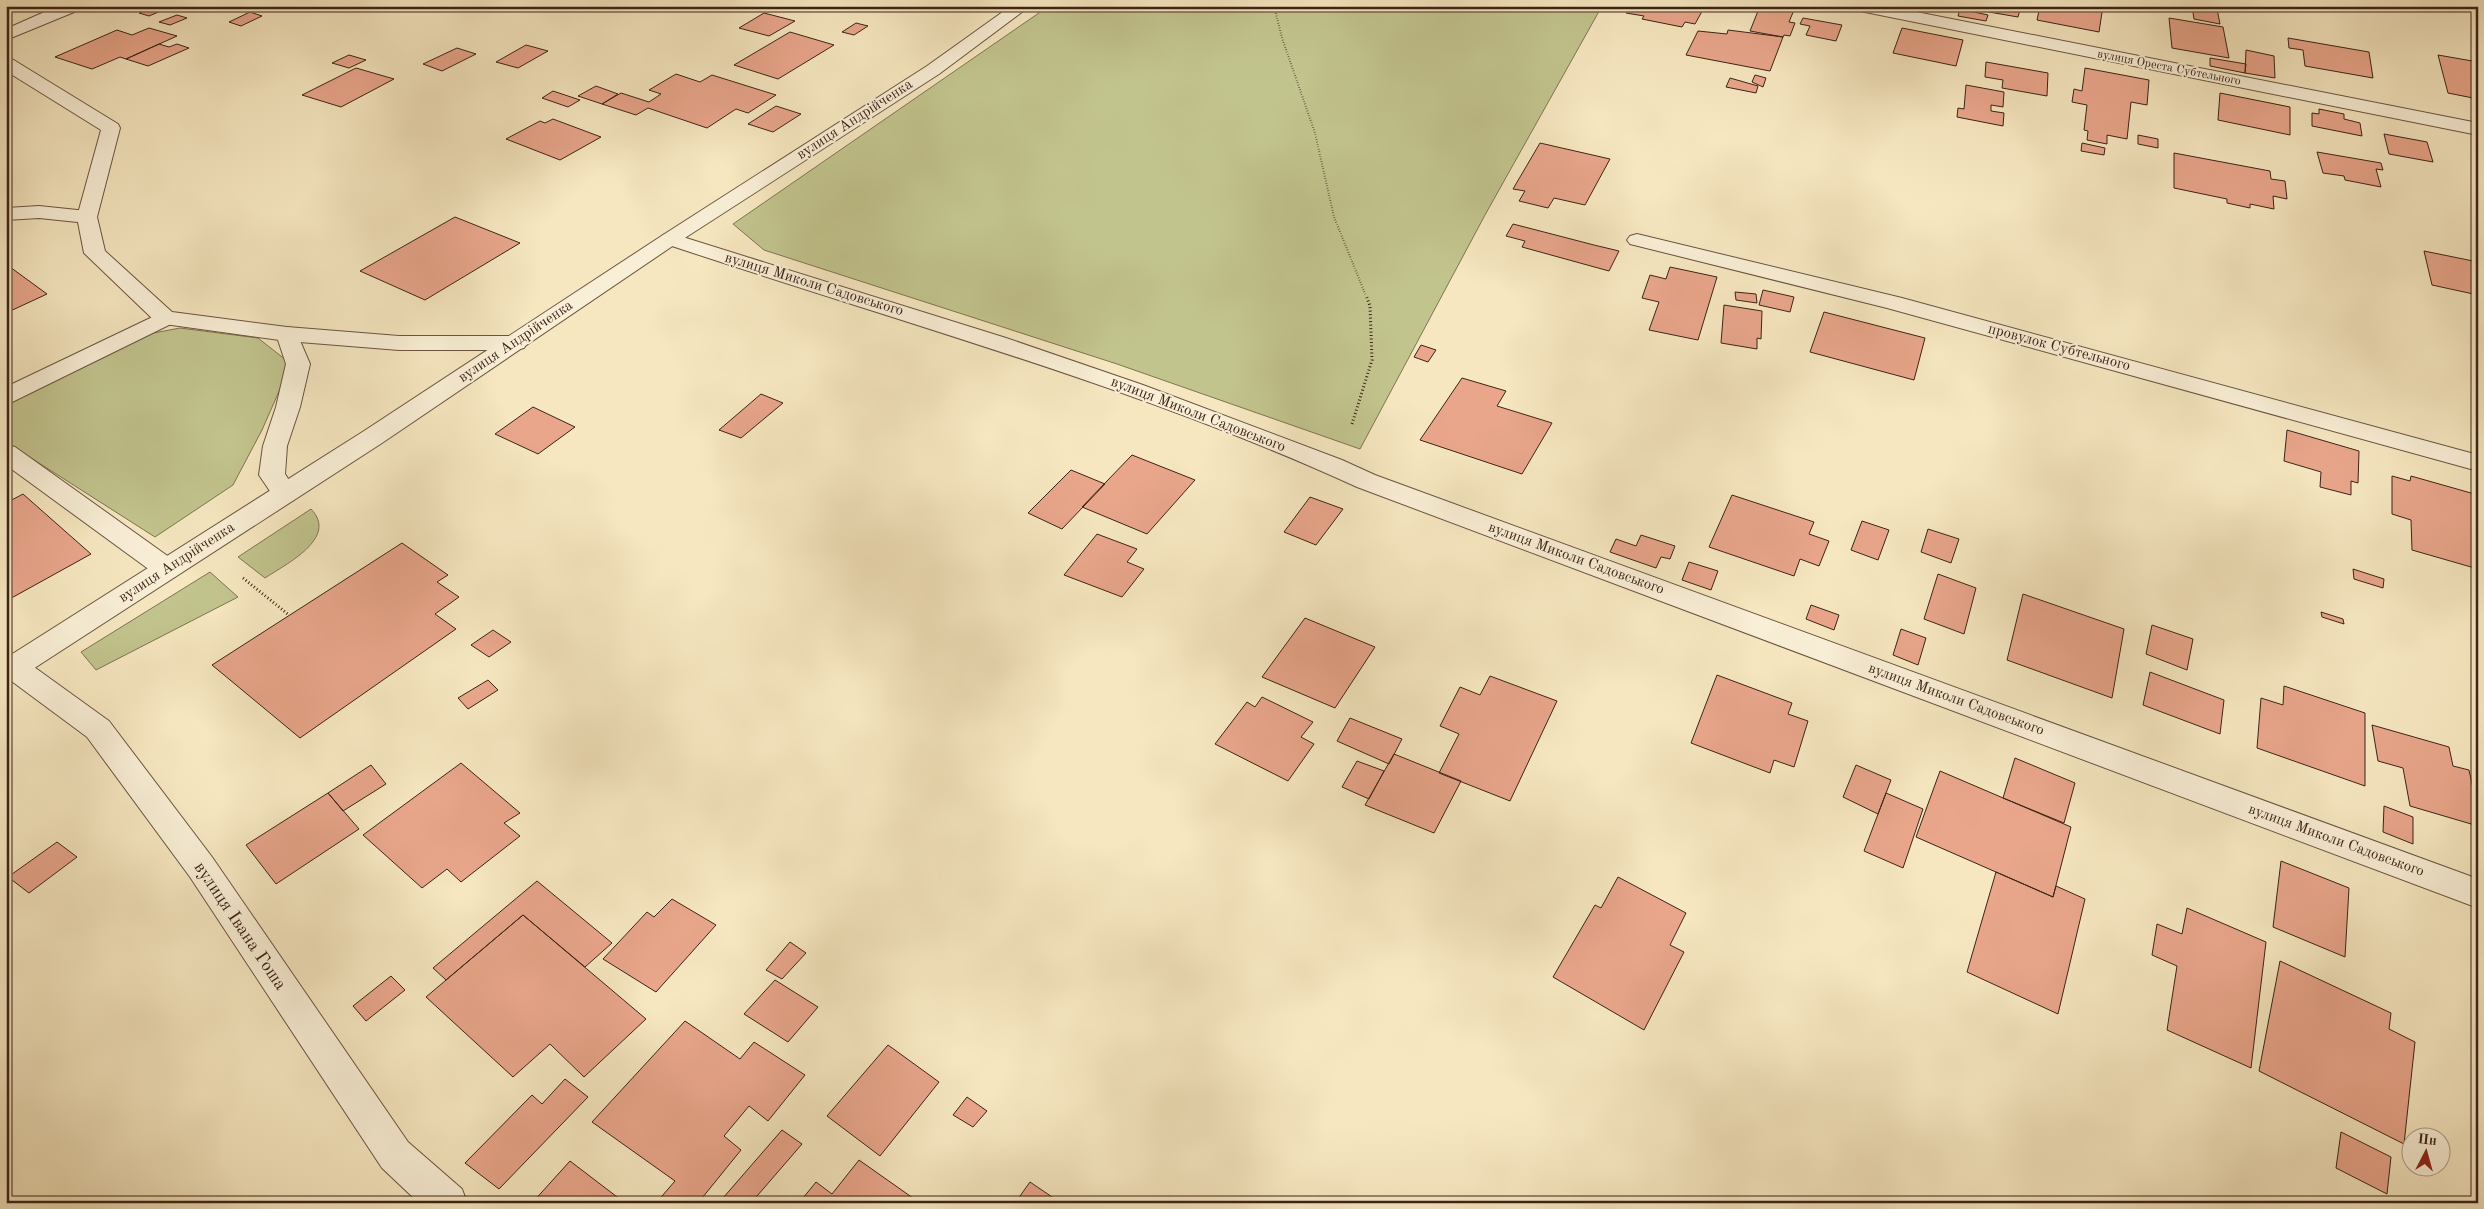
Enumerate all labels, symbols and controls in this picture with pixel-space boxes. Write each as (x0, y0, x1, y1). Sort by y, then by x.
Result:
street label: вулиця Ореста Субтельного (2096, 48, 2242, 88)
street label: вулиця Андрійченка (794, 77, 916, 163)
street label: вулиця Миколи Садовського (723, 251, 905, 319)
street label: вулиця Андрійченка (456, 298, 576, 386)
street label: провулок Субтельного (1986, 322, 2132, 374)
street label: вулиця Миколи Садовського (1108, 375, 1288, 455)
street label: вулиця Андрійченка (116, 520, 238, 606)
street label: вулиця Миколи Садовського (1486, 520, 1666, 598)
street label: вулиця Миколи Садовського (1866, 661, 2046, 739)
street label: вулиця Миколи Садовського (2246, 802, 2426, 880)
street label: вулиця Івана Гоша (190, 859, 290, 994)
north arrow (2402, 1126, 2452, 1176)
text: Пн (2417, 1132, 2438, 1148)

